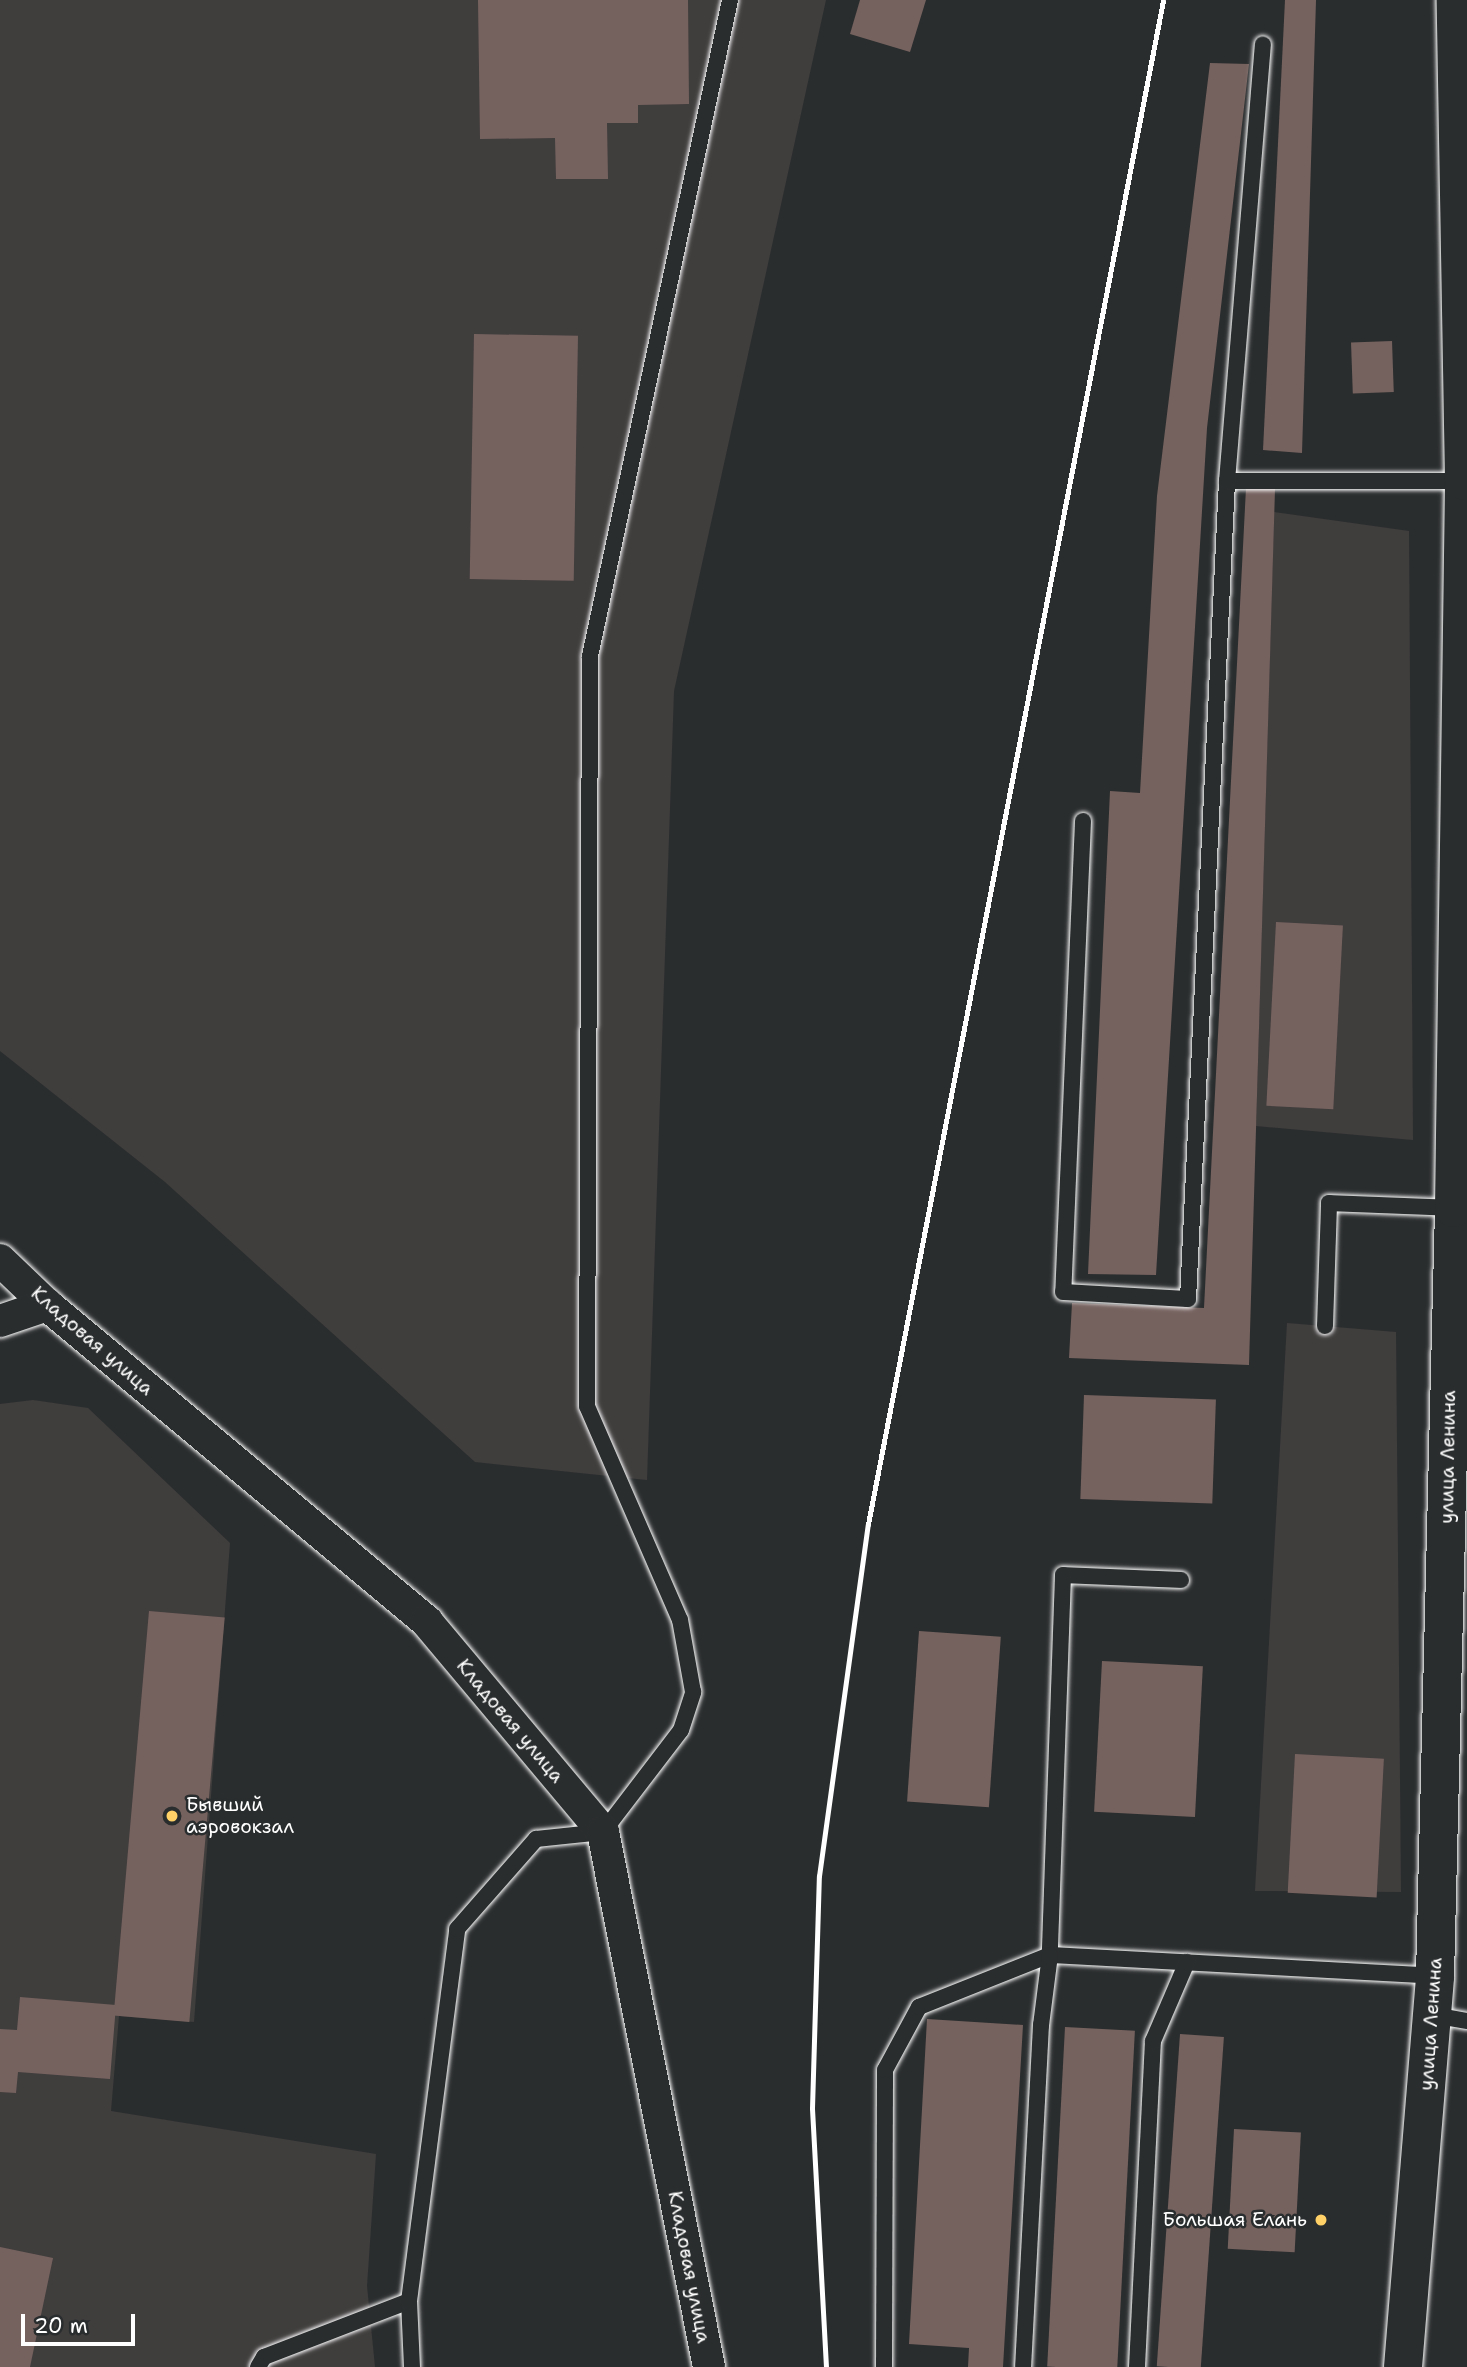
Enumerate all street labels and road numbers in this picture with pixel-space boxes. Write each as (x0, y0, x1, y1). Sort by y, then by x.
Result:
street label: Кладовая улица (26, 1282, 158, 1400)
street label: улица Ленина (1435, 1390, 1461, 1524)
street label: Кладовая улица (452, 1655, 568, 1787)
street label: улица Ленина (1415, 1957, 1447, 2091)
street label: Кладовая улица (663, 2189, 715, 2345)

